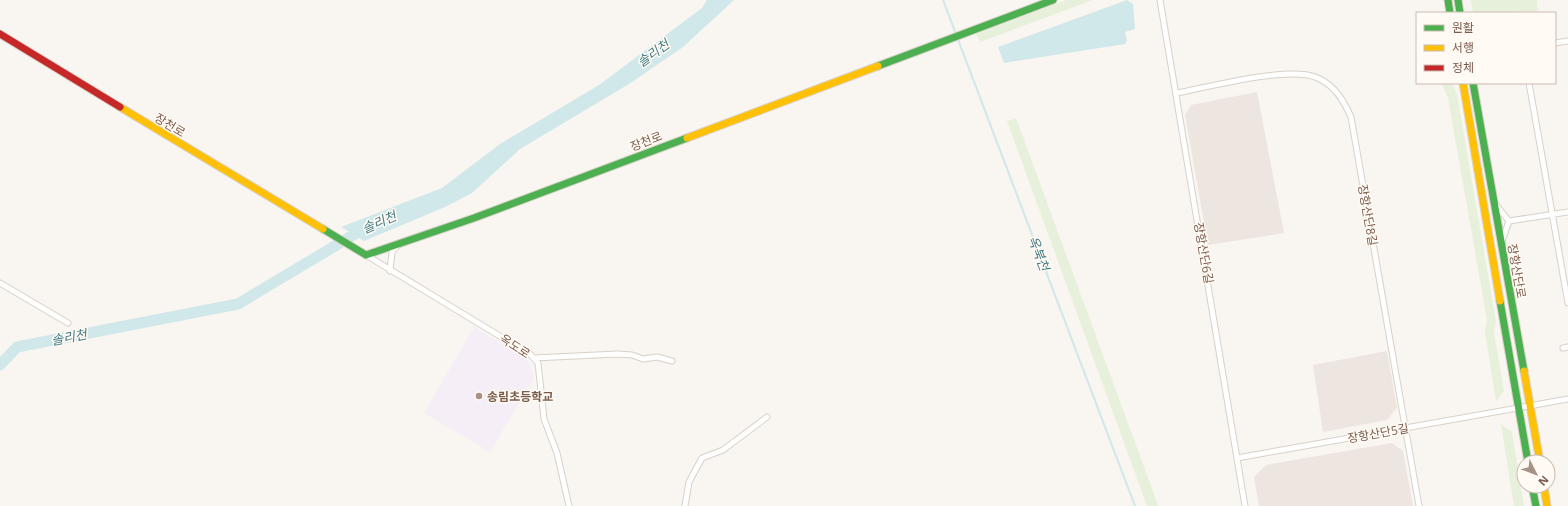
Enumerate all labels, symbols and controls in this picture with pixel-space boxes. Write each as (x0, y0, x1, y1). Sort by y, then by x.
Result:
legend (1416, 12, 1556, 84)
text: 원활 (1452, 19, 1474, 36)
water label: 솔리천 (633, 35, 674, 71)
text: 서행 (1452, 39, 1474, 56)
text: 정체 (1452, 59, 1474, 76)
street label: 장천로 (151, 109, 189, 141)
street label: 장천로 (627, 127, 665, 155)
street label: 장항산단8길 (1354, 183, 1382, 247)
water label: 솔리천 (359, 206, 400, 238)
street label: 장항산단6길 (1190, 221, 1218, 285)
water label: 옥북천 (1024, 233, 1054, 274)
street label: 장항산단로 (1504, 242, 1530, 300)
water label: 솔리천 (50, 325, 89, 349)
street label: 옥도로 (496, 330, 534, 362)
place label: 송림초등학교 (487, 388, 553, 405)
marker: 송림초등학교 (474, 391, 484, 401)
street label: 장항산단5길 (1346, 419, 1410, 447)
north arrow (1516, 454, 1556, 494)
text: N (1535, 473, 1552, 489)

